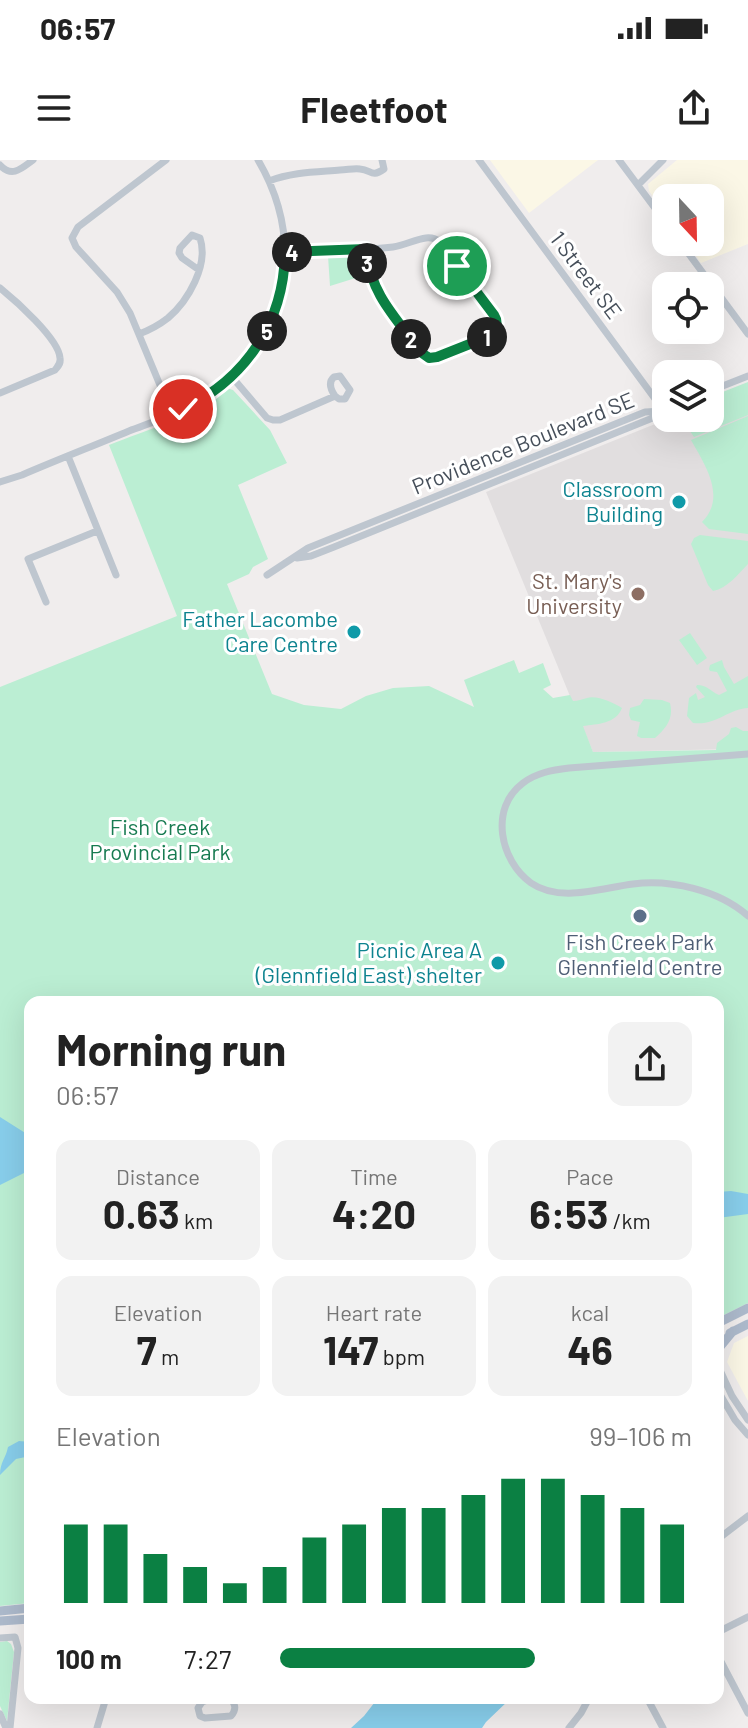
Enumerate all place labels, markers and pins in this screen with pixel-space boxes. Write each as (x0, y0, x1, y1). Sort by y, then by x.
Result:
pin: 4 (272, 232, 312, 272)
pin (423, 232, 491, 300)
pin: 3 (347, 243, 387, 283)
pin: 5 (247, 311, 287, 351)
pin: 1 (467, 317, 507, 357)
pin: 2 (391, 319, 431, 359)
pin (149, 375, 217, 443)
place label: Classroom Building (562, 475, 663, 526)
marker: Classroom Building (670, 493, 688, 511)
place label: St. Mary's University (526, 567, 622, 618)
marker: St. Mary's University (629, 585, 647, 603)
place label: Father Lacombe Care Centre (182, 605, 338, 656)
marker: Father Lacombe Care Centre (345, 623, 363, 641)
marker: Fish Creek Park Glennfield Centre (631, 907, 649, 925)
place label: Fish Creek Park Glennfield Centre (557, 928, 723, 979)
place label: Picnic Area A (Glennfield East) shelter (255, 936, 482, 987)
marker: Picnic Area A (Glennfield East) shelter (489, 954, 507, 972)

